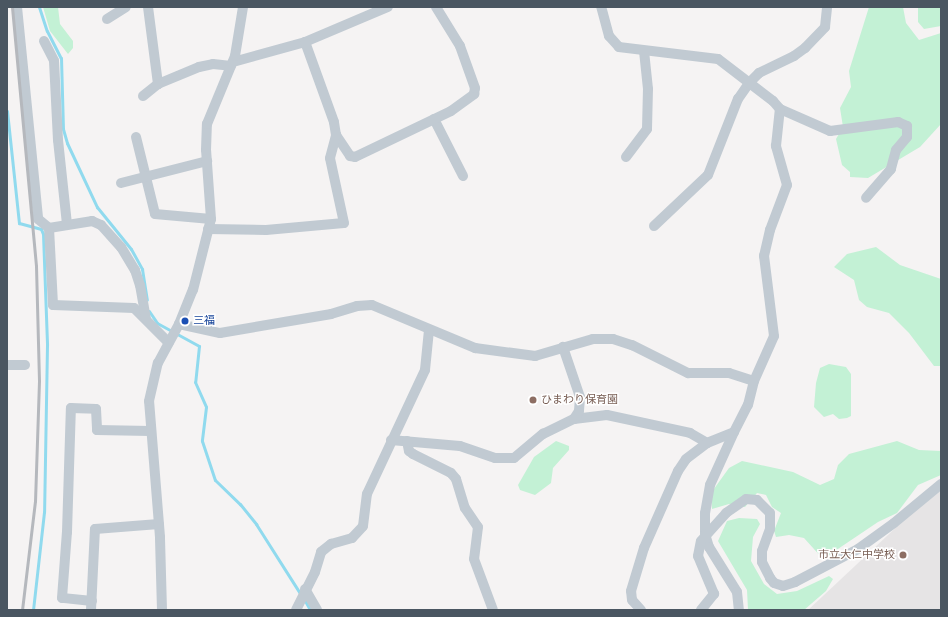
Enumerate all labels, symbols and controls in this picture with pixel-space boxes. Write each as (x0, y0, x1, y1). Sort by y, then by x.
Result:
place label: 三福 (193, 314, 215, 328)
marker: 三福 (180, 316, 190, 326)
place label: ひまわり保育園 (541, 393, 618, 407)
marker: ひまわり保育園 (528, 395, 538, 405)
place label: 市立大仁中学校 (818, 548, 895, 562)
marker: 市立大仁中学校 (898, 550, 908, 560)

